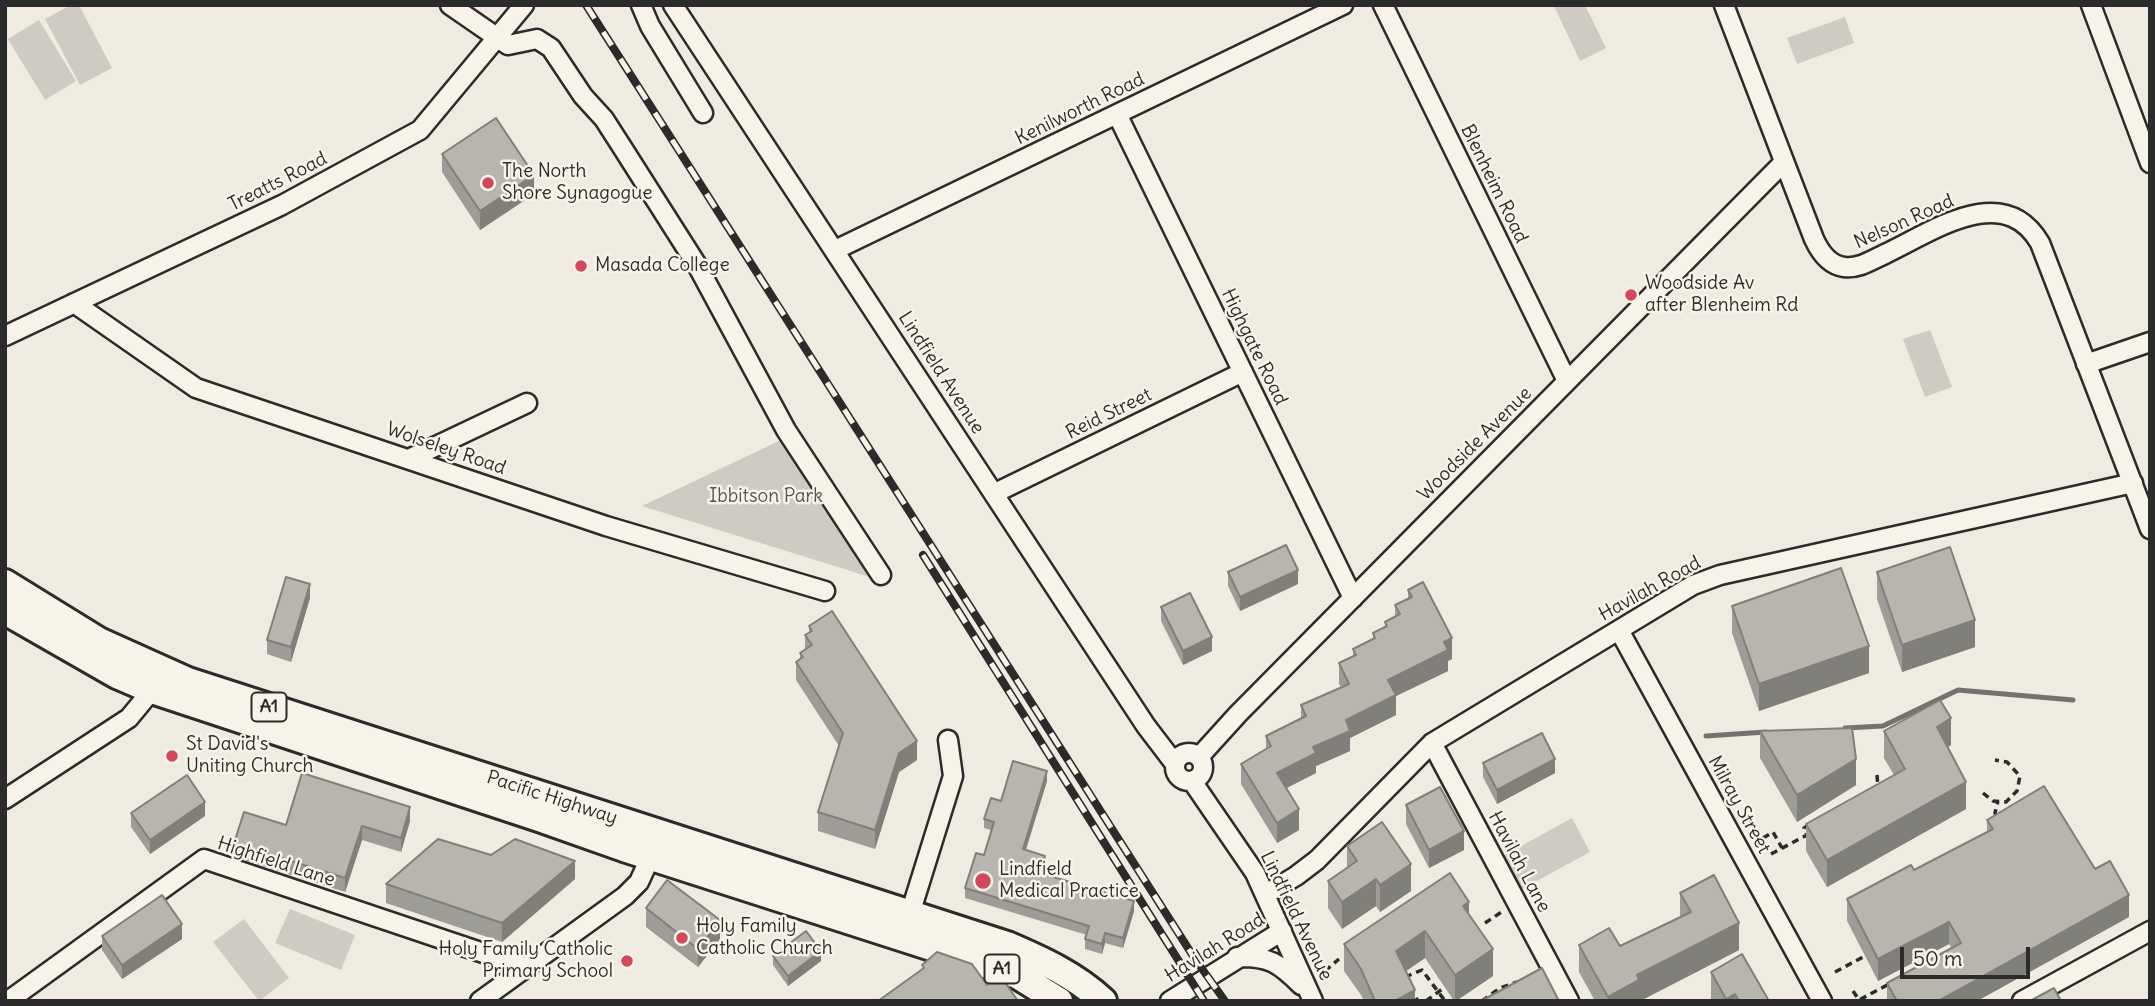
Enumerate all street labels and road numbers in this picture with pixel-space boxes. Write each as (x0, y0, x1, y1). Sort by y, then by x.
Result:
street label: Kenilworth Road (1012, 68, 1148, 150)
street label: Blenheim Road (1455, 121, 1533, 247)
street label: Treatts Road (225, 147, 331, 217)
street label: Nelson Road (1851, 190, 1957, 254)
street label: Highgate Road (1216, 285, 1292, 409)
street label: Lindfield Avenue (893, 308, 989, 438)
street label: Woodside Avenue (1413, 382, 1537, 506)
street label: Reid Street (1062, 383, 1156, 445)
street label: Wolseley Road (383, 418, 509, 480)
street label: Havilah Road (1595, 552, 1705, 626)
road number: A1 (252, 692, 286, 722)
street label: Milray Street (1703, 752, 1775, 858)
street label: Pacific Highway (484, 766, 620, 830)
street label: Havilah Lane (1483, 808, 1555, 916)
street label: Highfield Lane (214, 832, 338, 892)
street label: Lindfield Avenue (1255, 848, 1337, 984)
street label: Havilah Road (1161, 908, 1269, 988)
road number: A1 (984, 954, 1020, 984)

